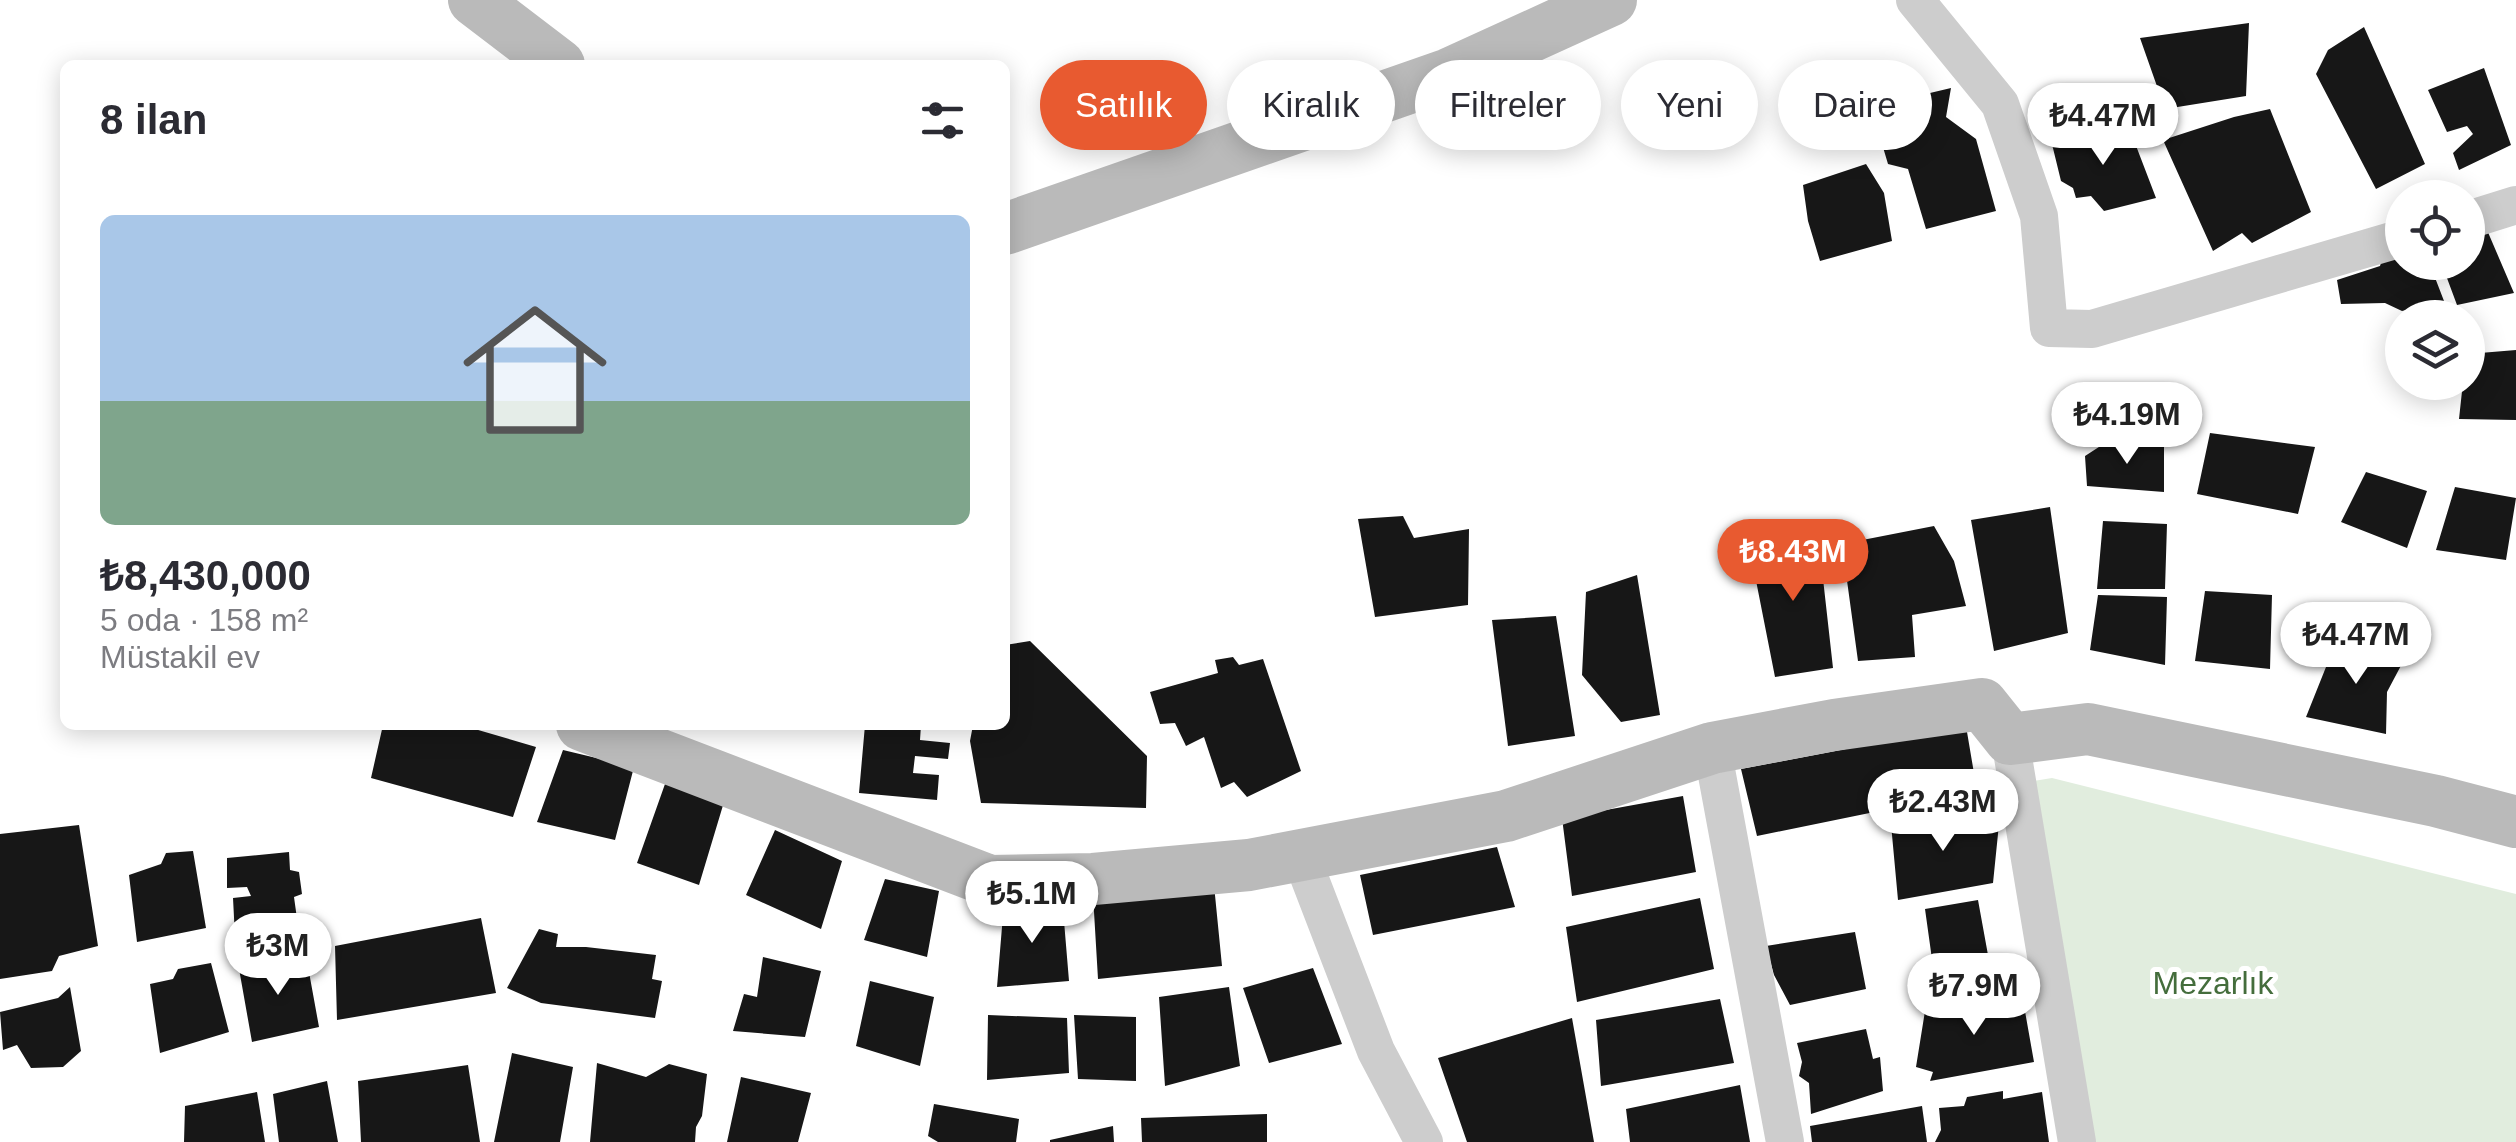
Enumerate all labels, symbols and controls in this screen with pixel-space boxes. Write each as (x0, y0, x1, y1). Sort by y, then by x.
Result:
chip: Satılık (1040, 60, 1207, 150)
chip: Kiralık (1227, 60, 1395, 150)
chip: Filtreler (1415, 60, 1601, 150)
chip: Yeni (1621, 60, 1758, 150)
chip: Daire (1778, 60, 1932, 150)
pin: ₺4.47M (2022, 83, 2184, 168)
icon: filters (915, 93, 970, 148)
text: 8 ilan (100, 96, 207, 143)
text: ₺4.47M (2049, 97, 2157, 133)
map controls (2385, 180, 2485, 400)
button: locate (2385, 180, 2485, 280)
icon: home (445, 280, 625, 460)
button: layers (2385, 300, 2485, 400)
pin: ₺4.19M (2046, 382, 2208, 467)
text: ₺4.19M (2073, 396, 2181, 432)
pin: ₺8.43M (1712, 519, 1874, 604)
text: ₺8.43M (1739, 533, 1847, 569)
text: ₺8,430,000 (100, 552, 311, 599)
text: 5 oda · 158 m² (100, 602, 308, 638)
pin: ₺4.47M (2275, 602, 2437, 687)
text: ₺4.47M (2302, 616, 2410, 652)
text: Müstakil ev (100, 639, 260, 675)
pin: ₺2.43M (1862, 769, 2024, 854)
text: ₺2.43M (1889, 783, 1997, 819)
pin: ₺5.1M (962, 861, 1102, 946)
text: ₺5.1M (987, 875, 1077, 911)
pin: ₺3M (230, 913, 326, 998)
text: ₺3M (247, 927, 309, 963)
pin: ₺7.9M (1904, 953, 2044, 1038)
park label: Mezarlık (2153, 965, 2274, 1001)
text: ₺7.9M (1929, 967, 2019, 1003)

